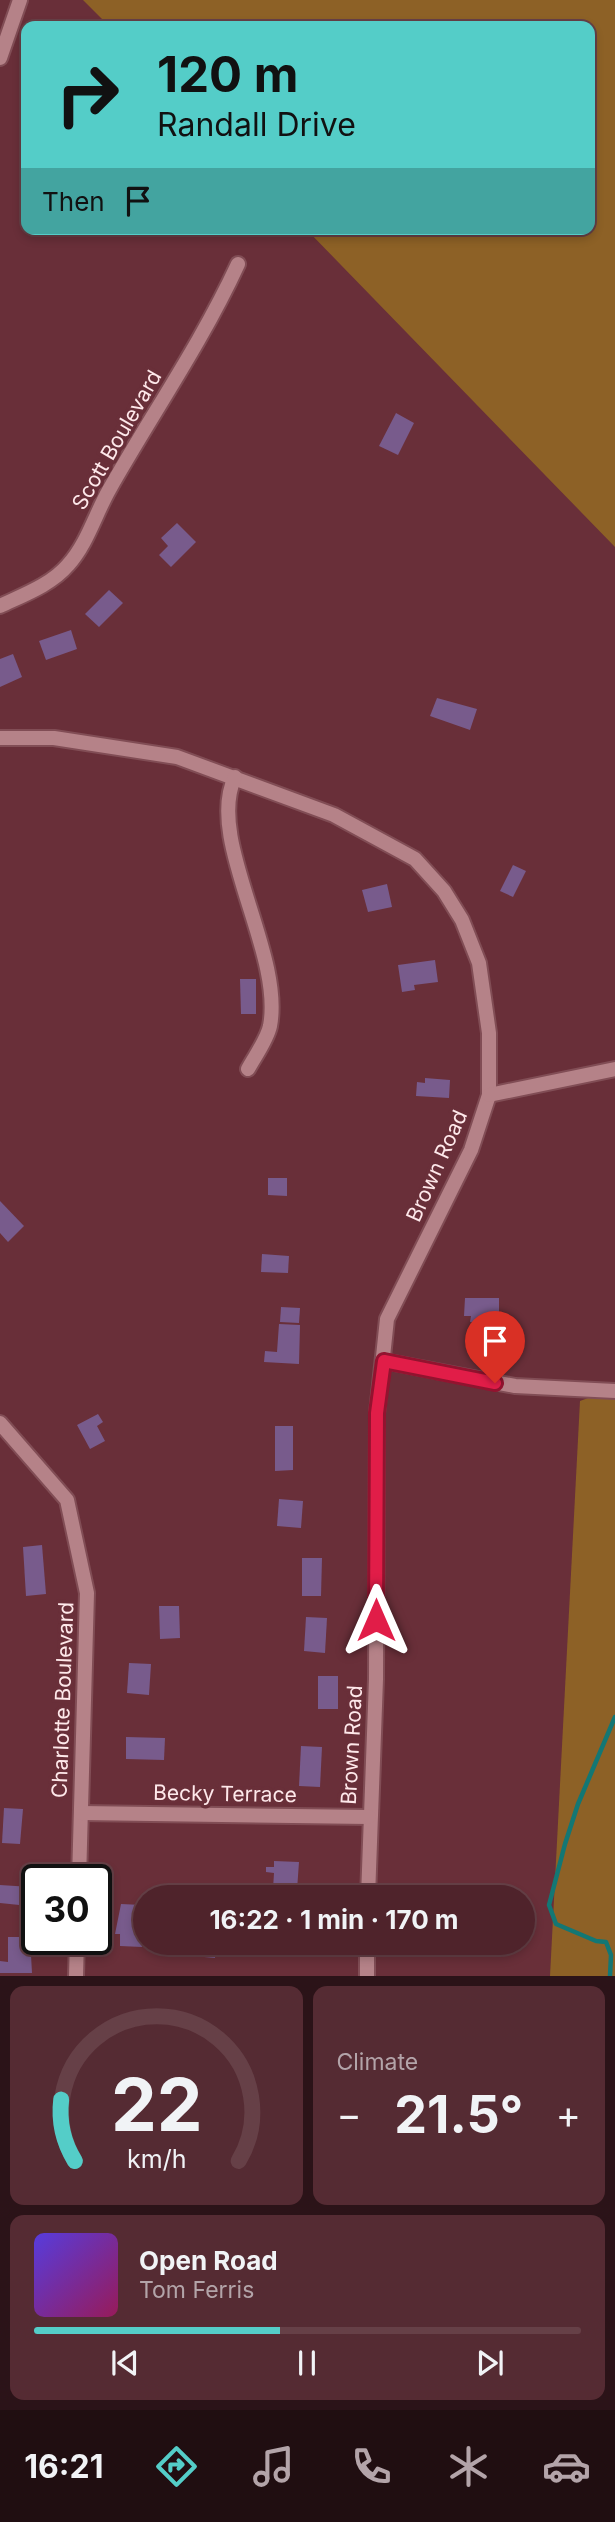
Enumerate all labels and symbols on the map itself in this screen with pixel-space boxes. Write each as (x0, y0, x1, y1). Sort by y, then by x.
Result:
street label: Scott Boulevard (67, 366, 167, 514)
street label: Brown Road (401, 1106, 472, 1226)
pin (465, 1311, 525, 1383)
position arrow (339, 1583, 413, 1657)
street label: Charlotte Boulevard (47, 1601, 78, 1798)
street label: Brown Road (336, 1685, 367, 1805)
street label: Becky Terrace (153, 1780, 297, 1807)
speed limit sign: 30 (21, 1864, 112, 1955)

